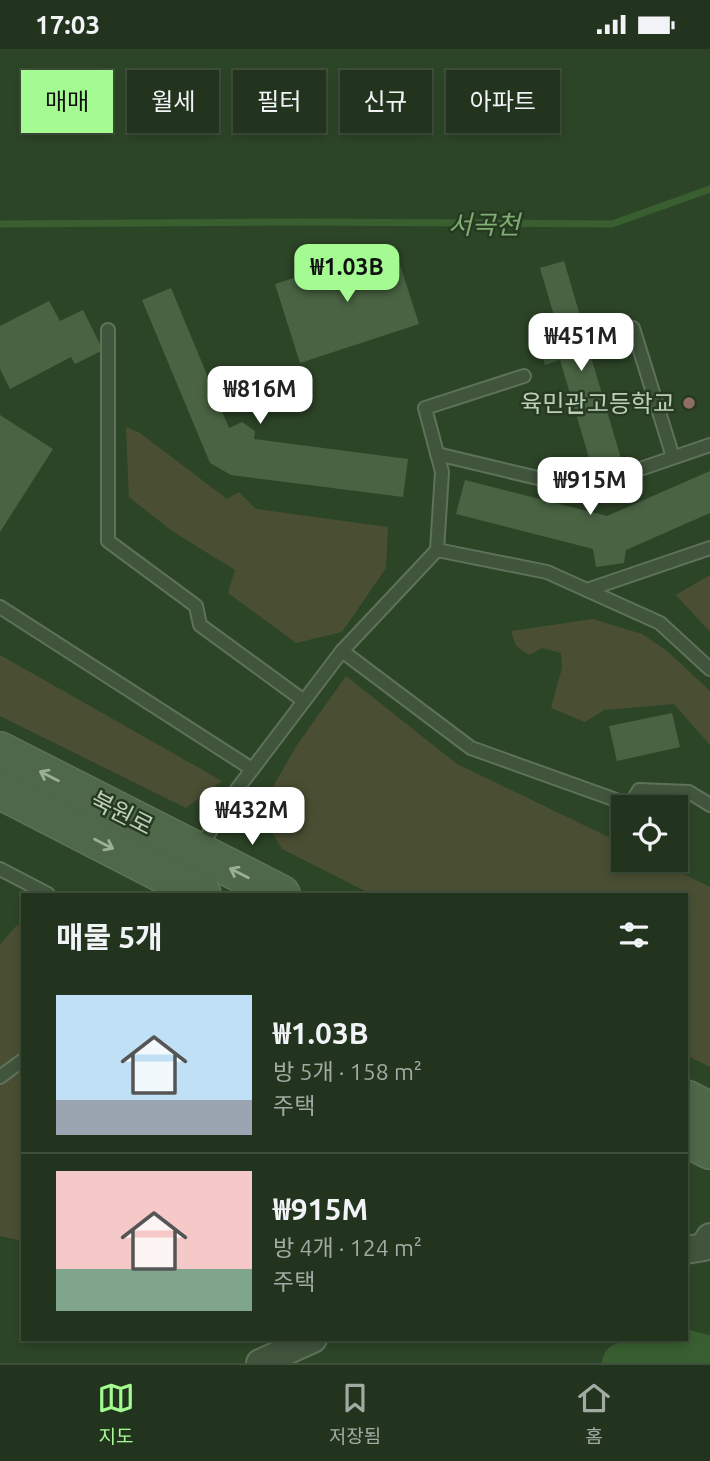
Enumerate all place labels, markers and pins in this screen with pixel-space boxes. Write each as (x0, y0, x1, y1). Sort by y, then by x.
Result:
pin: ₩1.03B (290, 245, 404, 304)
pin: ₩451M (532, 313, 630, 373)
pin: ₩816M (211, 367, 309, 426)
place label: 육민관고등학교 (520, 390, 675, 417)
marker: 육민관고등학교 (681, 395, 697, 411)
pin: ₩915M (541, 457, 639, 517)
pin: ₩432M (203, 787, 301, 847)

